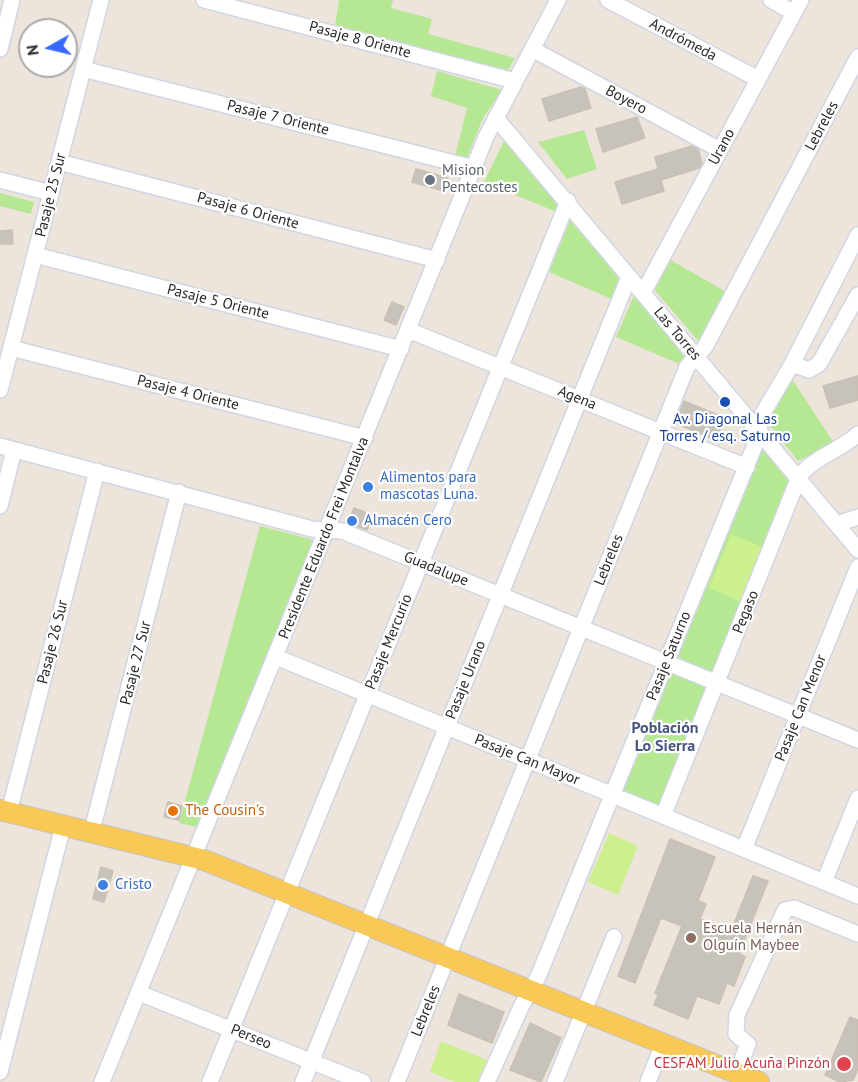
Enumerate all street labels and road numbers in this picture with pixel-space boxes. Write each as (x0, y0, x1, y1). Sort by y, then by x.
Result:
street label: Andrómeda (646, 15, 720, 65)
street label: Pasaje 8 Oriente (307, 18, 413, 62)
street label: Boyero (602, 82, 650, 118)
street label: Pasaje 7 Oriente (225, 97, 331, 139)
street label: Lebreles (801, 98, 843, 154)
street label: Urano (705, 126, 739, 168)
street label: Pasaje 25 Sur (32, 151, 70, 239)
street label: Pasaje 6 Oriente (195, 189, 301, 233)
street label: Pasaje 5 Oriente (165, 281, 271, 323)
street label: Las Torres (650, 304, 704, 364)
street label: Pasaje 4 Oriente (135, 372, 241, 414)
street label: Agena (555, 382, 599, 414)
street label: Presidente Eduardo Frei Montalva (275, 434, 373, 642)
street label: Lebreles (591, 532, 627, 588)
street label: Guadalupe (401, 548, 471, 590)
street label: Pegaso (729, 588, 763, 636)
street label: Pasaje Mercurio (362, 592, 416, 692)
street label: Pasaje 26 Sur (34, 598, 72, 686)
street label: Pasaje Saturno (643, 609, 695, 703)
street label: Pasaje 27 Sur (117, 619, 155, 707)
street label: Pasaje Urano (442, 638, 490, 722)
street label: Pasaje Can Menor (771, 652, 831, 764)
street label: Pasaje Can Mayor (472, 731, 582, 789)
street label: Lebreles (408, 983, 444, 1039)
street label: Perseo (228, 1021, 274, 1053)

